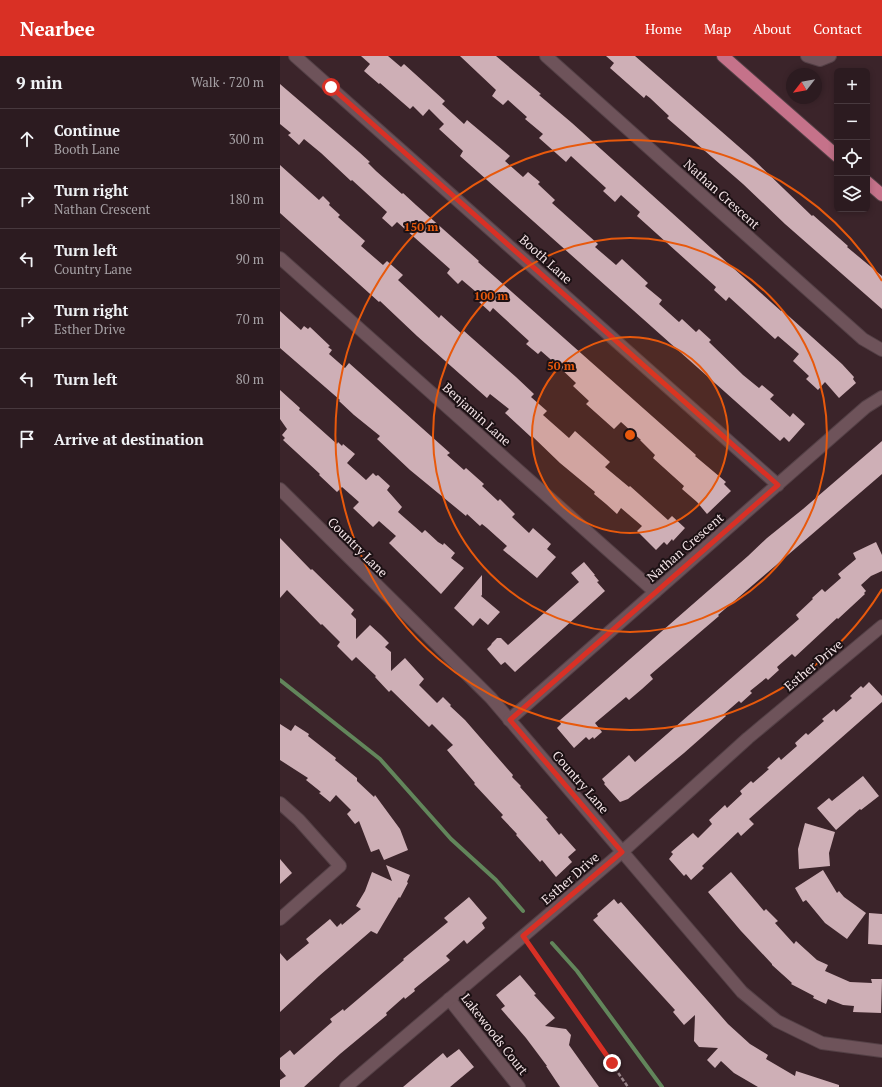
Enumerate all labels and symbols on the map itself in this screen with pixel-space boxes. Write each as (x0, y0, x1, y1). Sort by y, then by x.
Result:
north arrow (786, 68, 822, 104)
route start (322, 78, 340, 96)
street label: Nathan Crescent (680, 155, 764, 233)
text: 150 m (404, 219, 438, 234)
street label: Booth Lane (516, 230, 576, 288)
text: 100 m (474, 288, 508, 303)
text: 50 m (547, 358, 575, 373)
street label: Benjamin Lane (439, 378, 515, 450)
centre of rings (623, 428, 637, 442)
street label: Nathan Crescent (643, 508, 727, 585)
street label: Country Lane (324, 513, 392, 581)
street label: Esther Drive (780, 635, 846, 695)
street label: Country Lane (549, 747, 613, 817)
street label: Esther Drive (537, 848, 603, 908)
street label: Lakewoods Court (457, 989, 533, 1079)
route end (603, 1054, 621, 1072)

